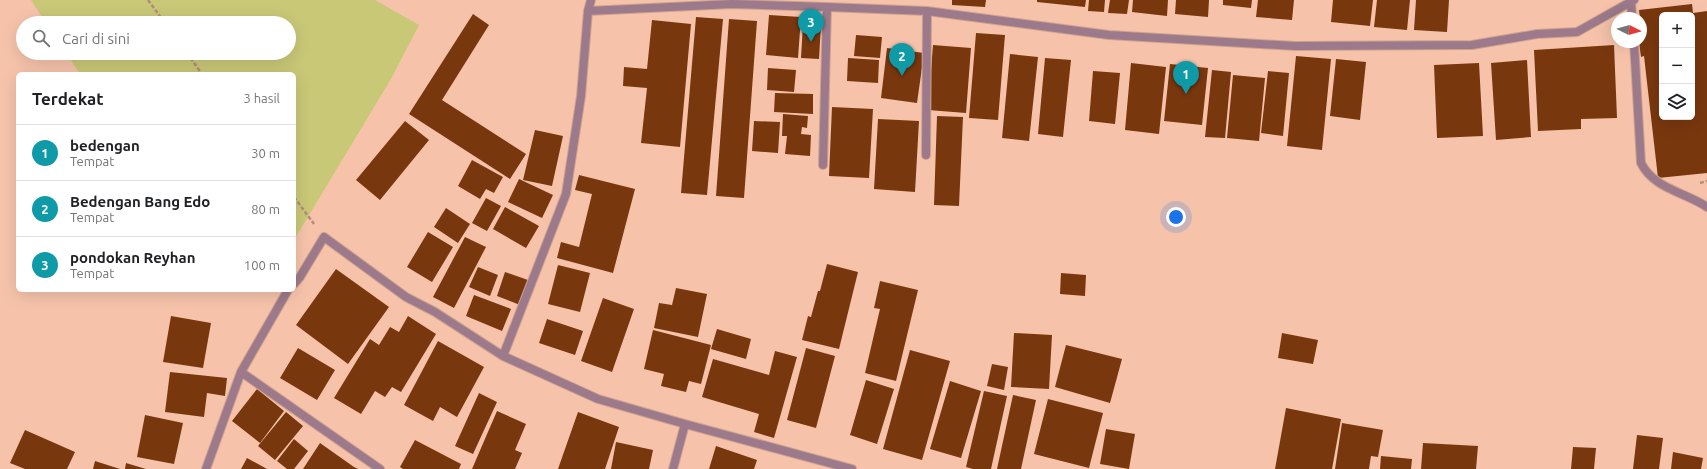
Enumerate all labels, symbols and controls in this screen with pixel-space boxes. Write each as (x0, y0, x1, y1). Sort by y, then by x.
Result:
pin: 3 (798, 9, 824, 42)
north arrow (1611, 12, 1647, 48)
map controls (1659, 12, 1695, 120)
button: + (1659, 12, 1695, 48)
search box (16, 16, 296, 60)
icon: search (30, 27, 52, 49)
text: Cari di sini (62, 30, 130, 47)
pin: 2 (889, 43, 915, 76)
button: − (1659, 48, 1695, 84)
pin: 1 (1173, 61, 1199, 94)
button: layers (1659, 84, 1695, 120)
text: Terdekat (32, 89, 104, 108)
text: 3 hasil (243, 91, 280, 105)
text: bedengan (70, 137, 140, 154)
text: 1 (41, 146, 49, 160)
text: 30 m (251, 146, 280, 160)
text: Tempat (70, 154, 114, 168)
text: Bedengan Bang Edo (70, 193, 210, 210)
text: 2 (41, 202, 49, 216)
text: 80 m (251, 202, 280, 216)
your location (1166, 207, 1186, 227)
text: Tempat (70, 210, 114, 224)
text: pondokan Reyhan (70, 249, 195, 266)
text: 3 (41, 258, 49, 272)
text: 100 m (244, 258, 280, 272)
text: Tempat (70, 266, 114, 280)

